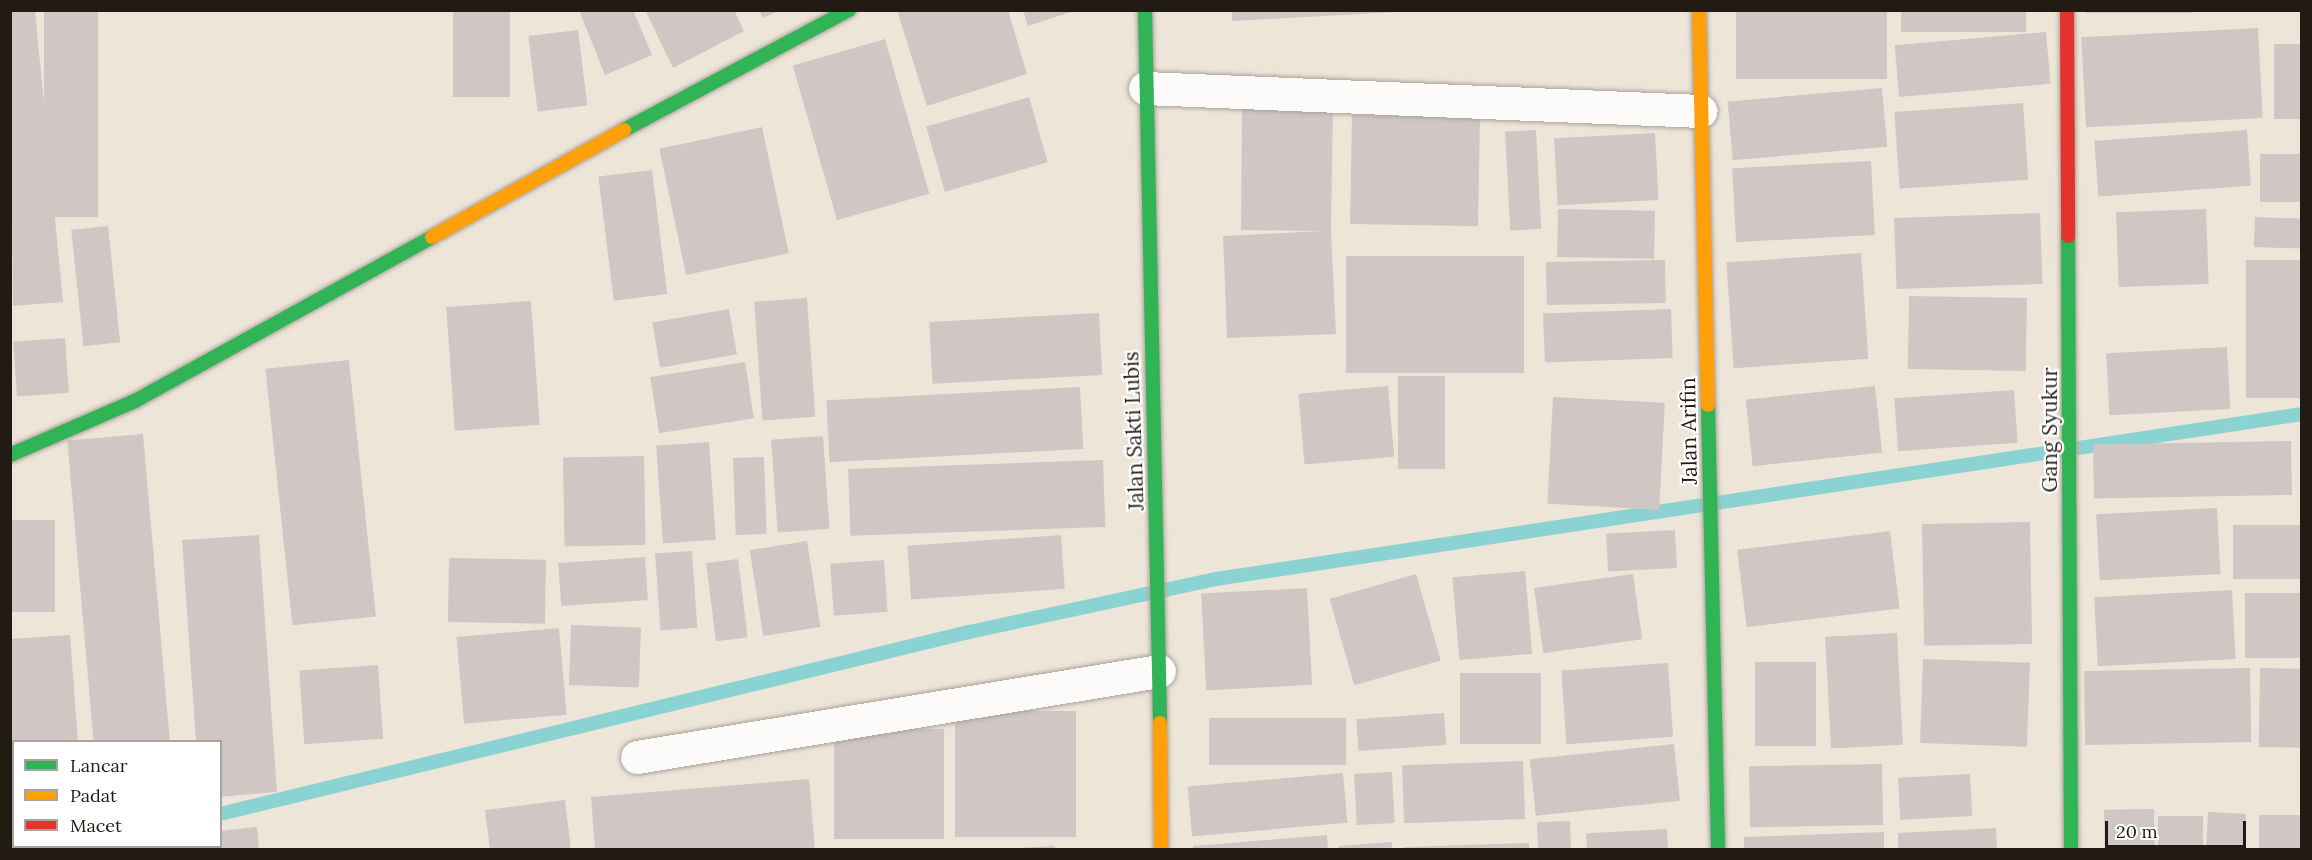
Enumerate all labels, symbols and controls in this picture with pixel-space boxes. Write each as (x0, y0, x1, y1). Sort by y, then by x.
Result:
street label: Jalan Sakti Lubis (1119, 351, 1149, 511)
street label: Gang Syukur (2037, 367, 2063, 493)
street label: Jalan Arifin (1675, 377, 1703, 485)
legend (12, 740, 222, 848)
text: Lancar (70, 754, 128, 777)
text: Padat (70, 784, 117, 807)
scale bar (2108, 809, 2249, 847)
text: Macet (70, 814, 122, 837)
text: 20 m (2116, 820, 2158, 843)

